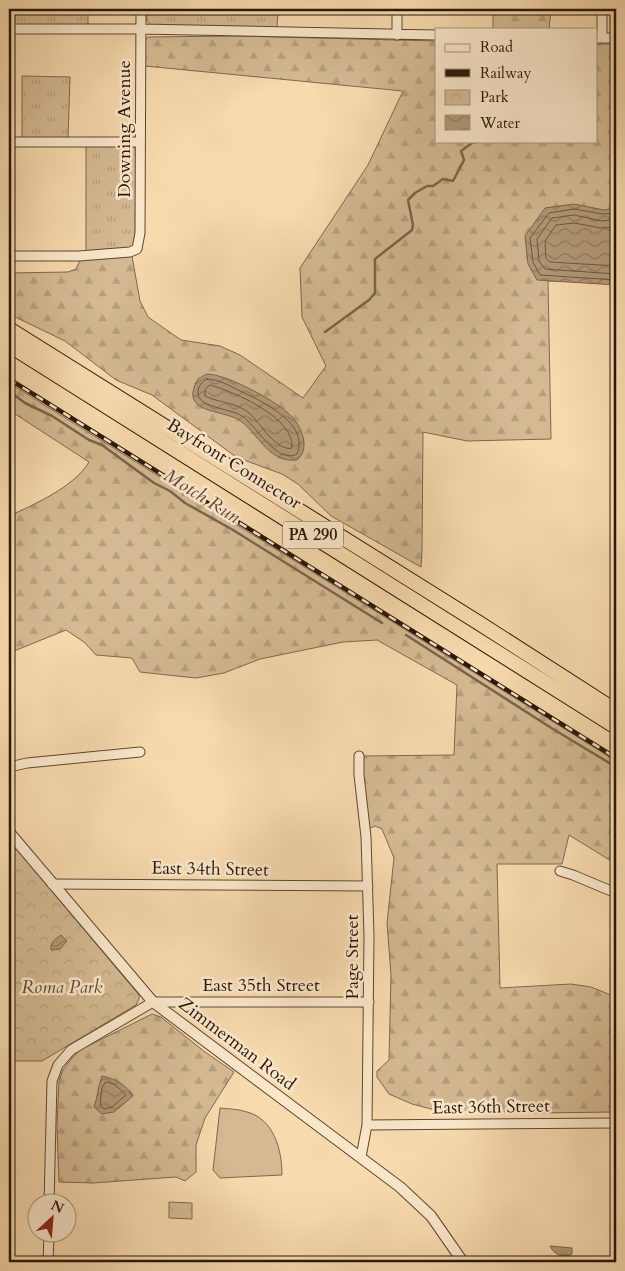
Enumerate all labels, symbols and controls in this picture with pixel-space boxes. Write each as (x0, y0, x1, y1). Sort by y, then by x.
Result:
legend (435, 28, 598, 142)
text: Road (480, 37, 513, 57)
street label: Downing Avenue (112, 60, 137, 198)
text: Railway (480, 63, 531, 83)
text: Park (480, 87, 509, 107)
text: Water (479, 113, 521, 133)
street label: Bayfront Connector (162, 412, 306, 516)
water label: Motch Run (159, 462, 246, 530)
road number: PA 290 (283, 522, 343, 548)
street label: East 34th Street (151, 855, 269, 883)
street label: Page Street (340, 914, 365, 999)
street label: East 35th Street (202, 973, 320, 998)
park label: Roma Park (21, 975, 103, 1000)
street label: Zimmerman Road (173, 992, 301, 1097)
street label: East 36th Street (432, 1093, 550, 1121)
north arrow (28, 1194, 78, 1244)
text: N (48, 1196, 67, 1218)

